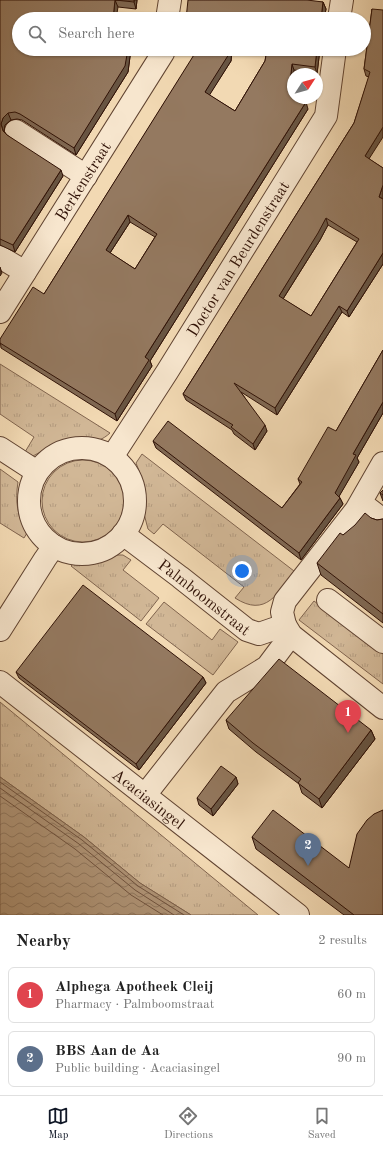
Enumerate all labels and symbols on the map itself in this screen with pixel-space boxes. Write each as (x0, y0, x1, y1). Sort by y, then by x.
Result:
north arrow (287, 68, 323, 104)
street label: Berkenstraat (54, 139, 115, 224)
street label: Doctor van Beurdenstraat (185, 179, 294, 340)
street label: Palmboomstraat (154, 557, 253, 640)
your location (232, 561, 252, 581)
pin: 1 (335, 700, 361, 733)
street label: Acaciasingel (109, 767, 187, 833)
pin: 2 (295, 833, 321, 866)

